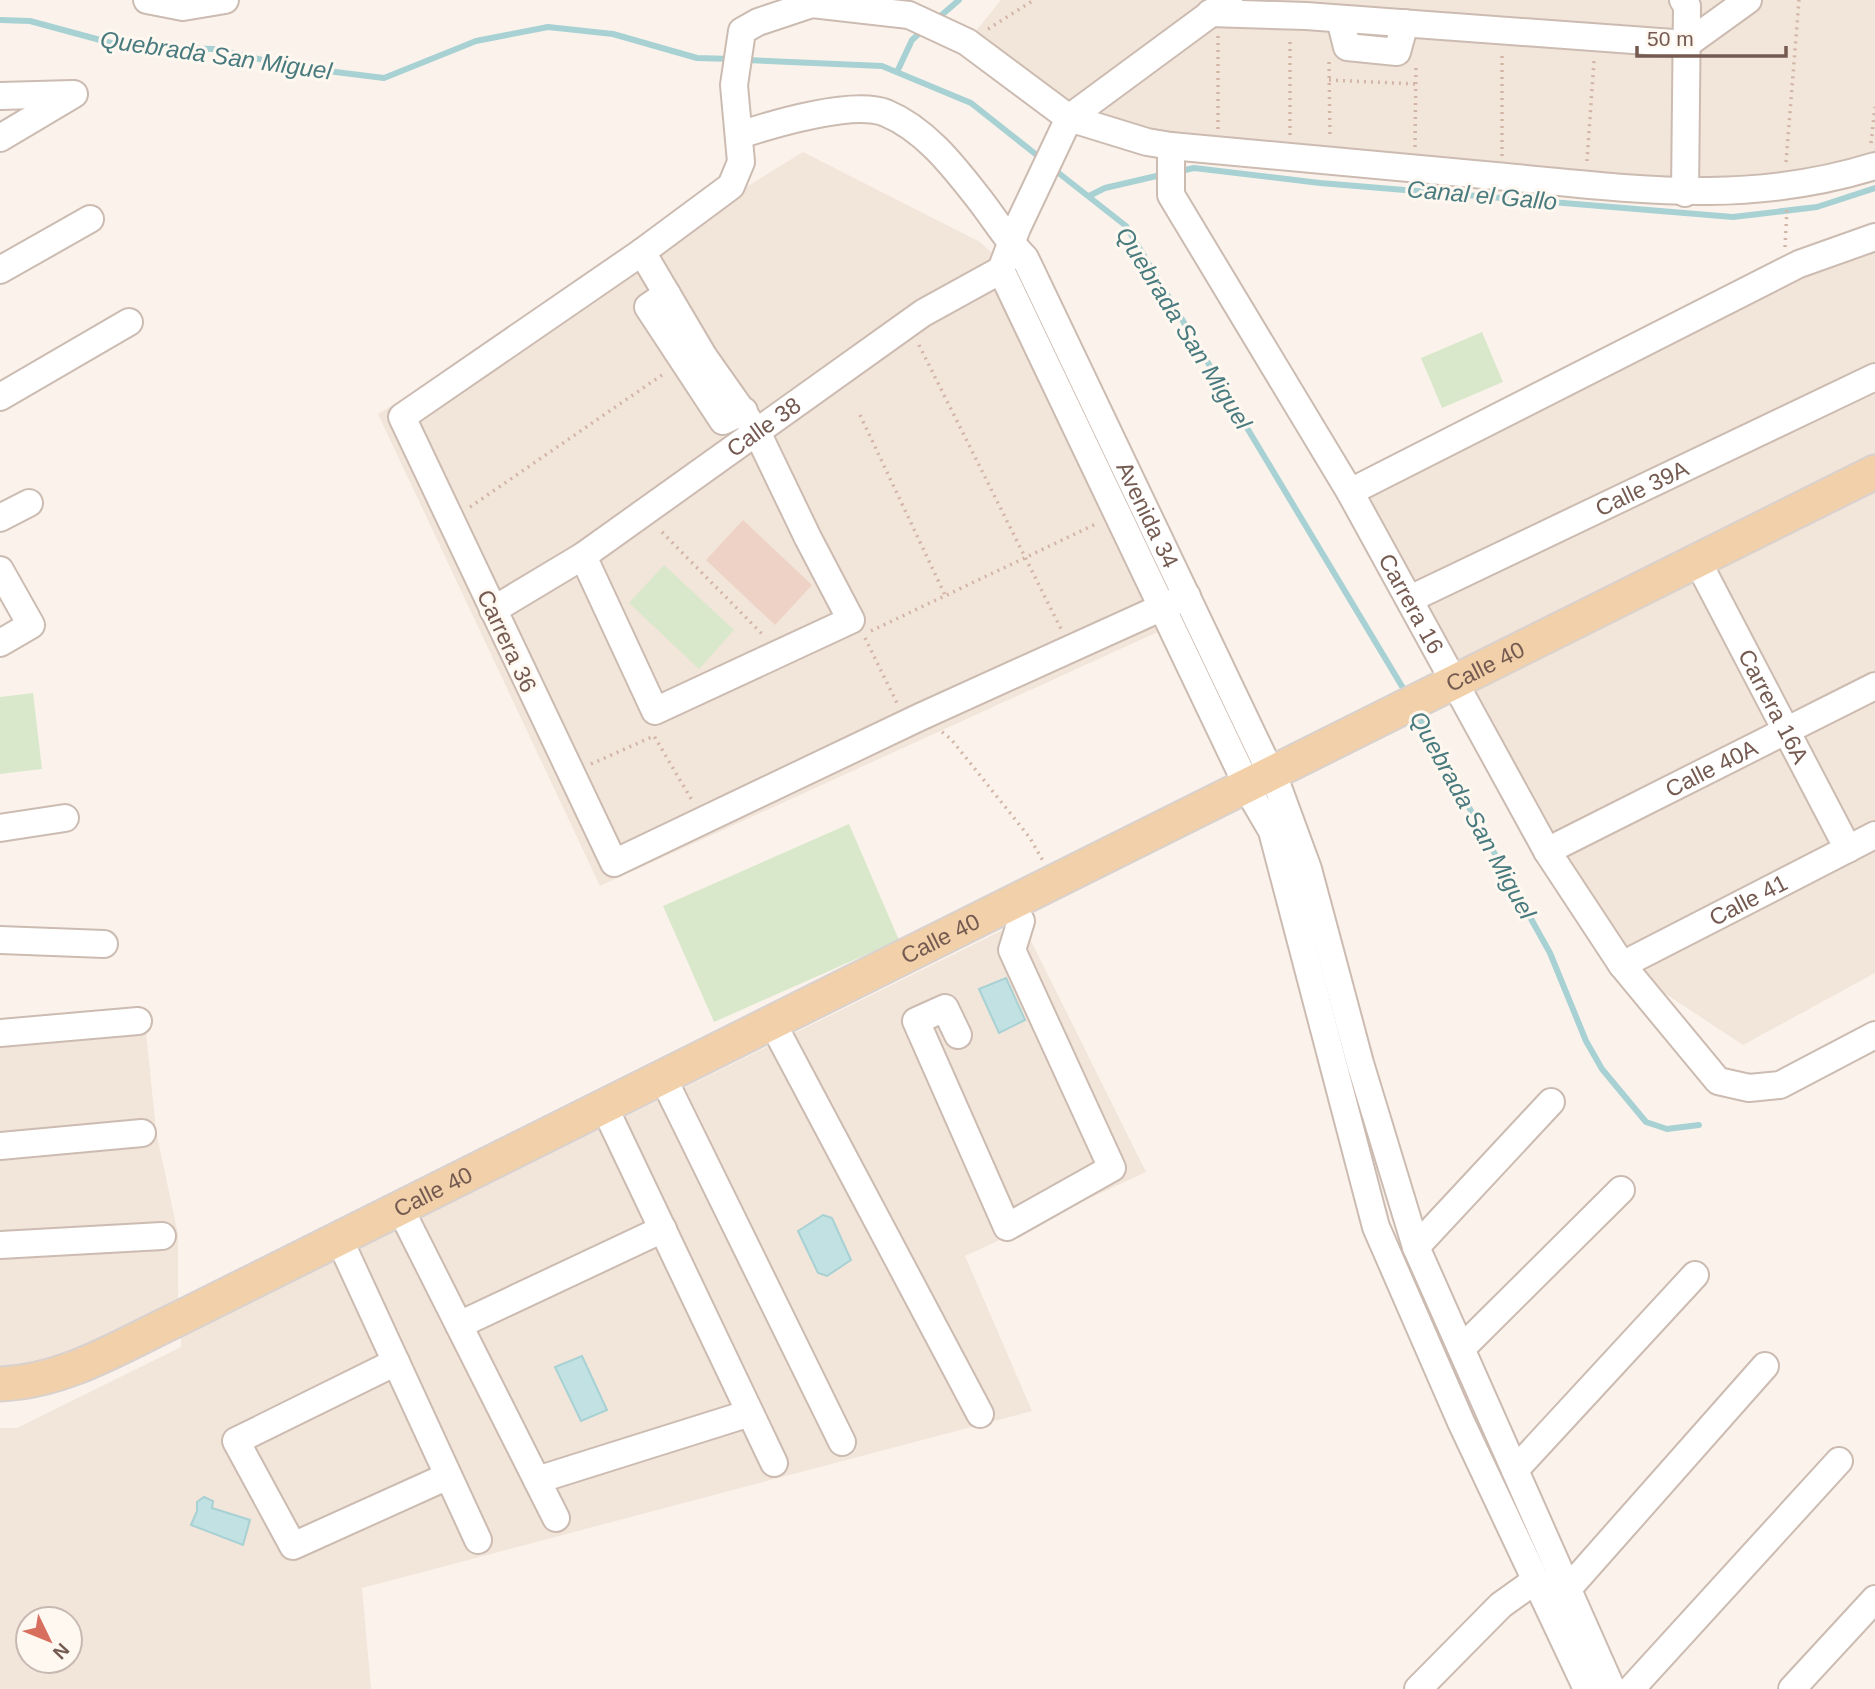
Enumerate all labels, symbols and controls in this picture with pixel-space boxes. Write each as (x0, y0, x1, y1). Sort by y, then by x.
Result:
scale bar (1637, 14, 1786, 58)
water label: Quebrada San Miguel (99, 25, 334, 85)
text: 50 m (1647, 27, 1694, 50)
water label: Canal el Gallo (1406, 175, 1558, 215)
water label: Quebrada San Miguel (1111, 222, 1258, 435)
street label: Calle 38 (722, 392, 806, 462)
street label: Calle 39A (1591, 455, 1693, 522)
street label: Avenida 34 (1111, 457, 1184, 572)
street label: Carrera 16 (1373, 549, 1449, 658)
street label: Carrera 36 (472, 586, 542, 696)
street label: Calle 40 (1442, 636, 1529, 697)
street label: Carrera 16A (1733, 645, 1814, 769)
water label: Quebrada San Miguel (1405, 706, 1542, 924)
street label: Calle 40A (1661, 734, 1762, 802)
street label: Calle 41 (1705, 869, 1792, 931)
street label: Calle 40 (897, 908, 984, 969)
street label: Calle 40 (389, 1161, 477, 1222)
north arrow (14, 1605, 84, 1675)
text: N (49, 1639, 73, 1663)

